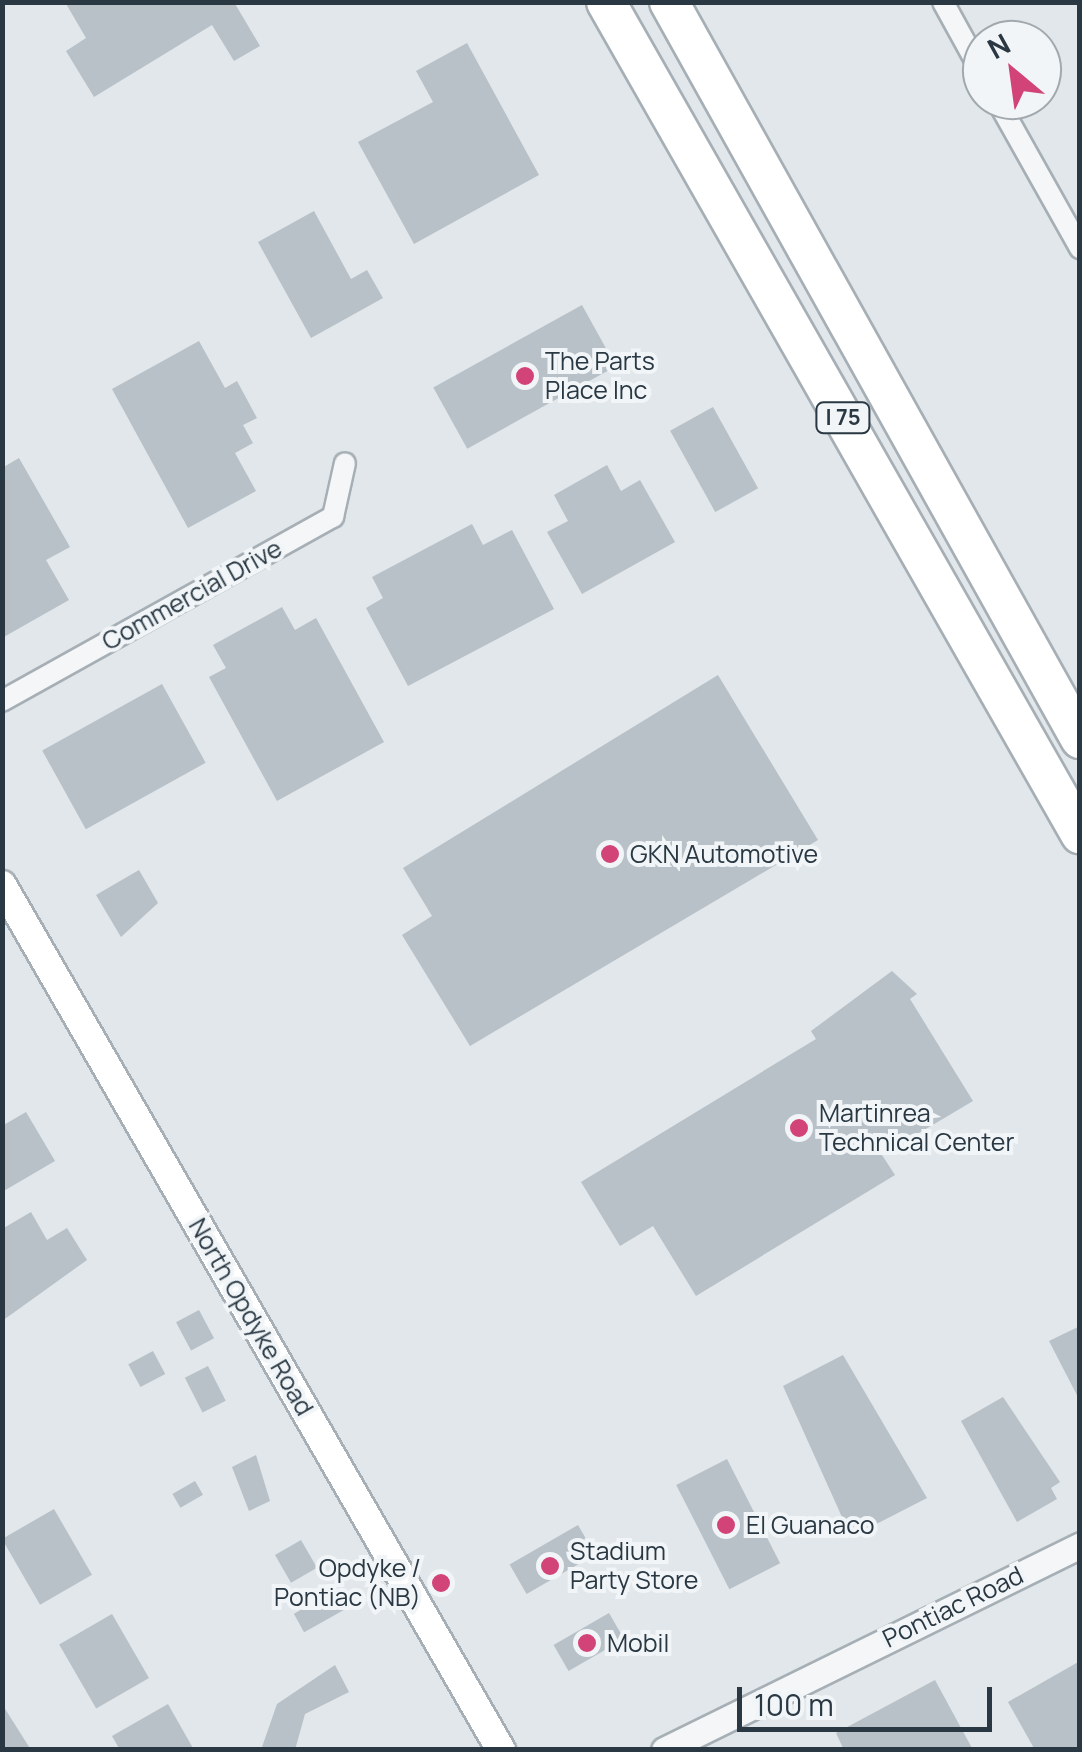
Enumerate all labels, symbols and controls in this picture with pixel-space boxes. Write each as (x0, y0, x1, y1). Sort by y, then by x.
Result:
north arrow (962, 20, 1062, 120)
text: N (980, 24, 1016, 67)
place label: The Parts Place Inc (545, 347, 655, 406)
marker: The Parts Place Inc (514, 365, 536, 387)
road number: I 75 (813, 401, 873, 435)
street label: Commercial Drive (97, 533, 287, 657)
place label: GKN Automotive (630, 839, 818, 869)
marker: GKN Automotive (599, 843, 621, 865)
place label: Martinrea Technical Center (819, 1099, 1014, 1158)
marker: Martinrea Technical Center (788, 1117, 810, 1139)
street label: North Opdyke Road (182, 1213, 320, 1421)
place label: El Guanaco (746, 1510, 874, 1540)
marker: El Guanaco (715, 1514, 737, 1536)
place label: Stadium Party Store (570, 1537, 698, 1596)
place label: Opdyke / Pontiac (NB) (274, 1554, 421, 1613)
marker: Stadium Party Store (539, 1555, 561, 1577)
street label: Pontiac Road (878, 1560, 1028, 1654)
marker: Opdyke / Pontiac (NB) (430, 1572, 452, 1594)
place label: Mobil (607, 1628, 669, 1658)
marker: Mobil (576, 1632, 598, 1654)
scale bar (742, 1667, 997, 1729)
text: 100 m (754, 1684, 834, 1725)

